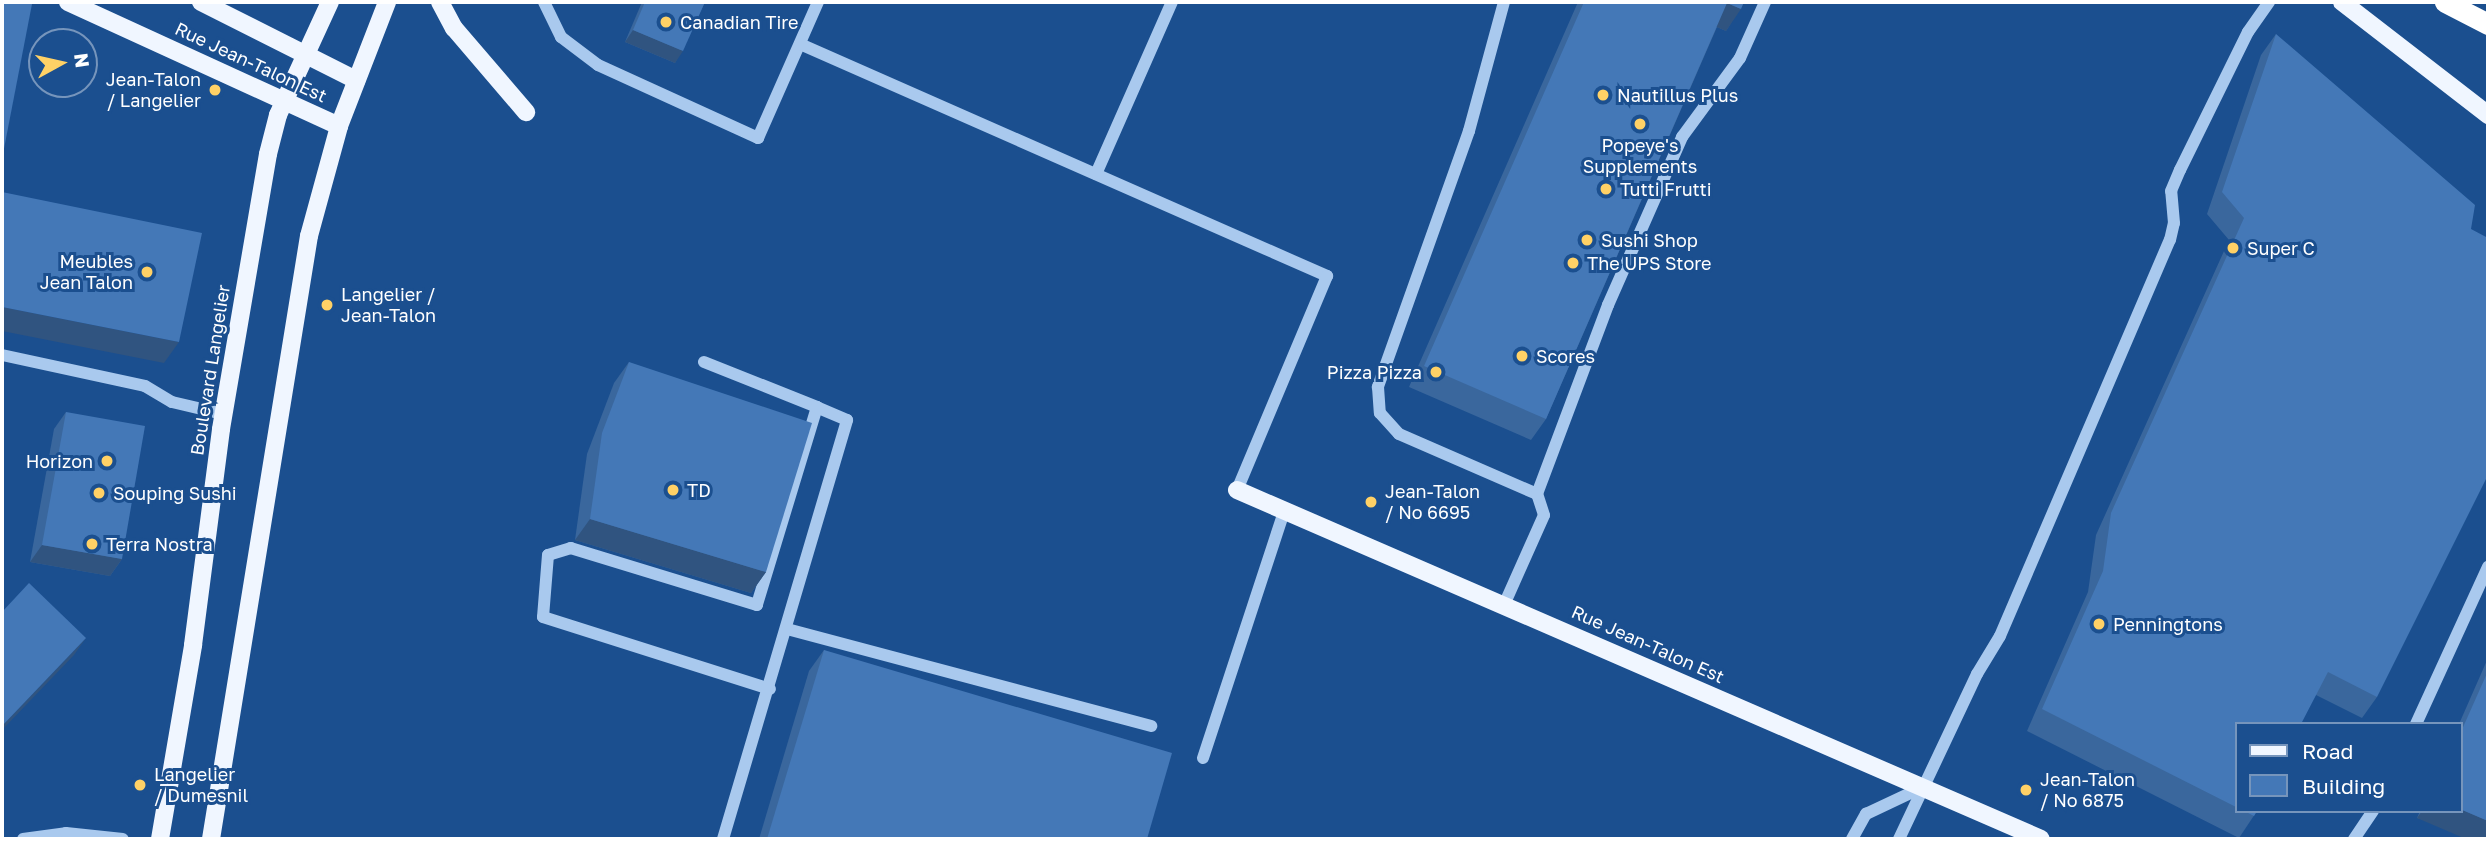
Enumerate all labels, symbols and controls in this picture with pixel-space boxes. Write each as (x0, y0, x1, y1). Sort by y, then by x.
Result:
place label: Canadian Tire (680, 11, 799, 33)
marker: Canadian Tire (658, 14, 674, 30)
street label: Rue Jean-Talon Est (172, 17, 330, 107)
north arrow (28, 28, 98, 98)
text: N (70, 52, 95, 69)
place label: Jean-Talon / Langelier (106, 69, 201, 112)
marker: Jean-Talon / Langelier (207, 82, 223, 98)
place label: Nautillus Plus (1617, 84, 1738, 106)
marker: Nautillus Plus (1595, 87, 1611, 103)
marker: Popeye's Supplements (1632, 116, 1648, 132)
place label: Popeye's Supplements (1583, 135, 1697, 178)
place label: Tutti Frutti (1620, 178, 1712, 200)
marker: Tutti Frutti (1598, 181, 1614, 197)
place label: Sushi Shop (1601, 229, 1698, 251)
marker: Sushi Shop (1579, 232, 1595, 248)
place label: Super C (2247, 237, 2315, 259)
marker: Super C (2225, 240, 2241, 256)
place label: Meubles Jean Talon (40, 251, 133, 294)
place label: The UPS Store (1587, 252, 1712, 274)
marker: The UPS Store (1565, 255, 1581, 271)
marker: Meubles Jean Talon (139, 264, 155, 280)
street label: Boulevard Langelier (186, 283, 234, 457)
place label: Langelier / Jean-Talon (341, 284, 436, 326)
marker: Langelier / Jean-Talon (319, 297, 335, 313)
place label: Scores (1536, 345, 1595, 367)
marker: Scores (1514, 348, 1530, 364)
place label: Pizza Pizza (1327, 361, 1422, 383)
marker: Pizza Pizza (1428, 364, 1444, 380)
place label: Horizon (26, 450, 93, 472)
marker: Horizon (99, 453, 115, 469)
place label: TD (687, 479, 711, 501)
place label: Jean-Talon / No 6695 (1385, 481, 1480, 524)
place label: Souping Sushi (113, 482, 237, 504)
marker: TD (665, 482, 681, 498)
marker: Souping Sushi (91, 485, 107, 501)
marker: Jean-Talon / No 6695 (1363, 494, 1379, 510)
place label: Terra Nostra (106, 533, 213, 555)
marker: Terra Nostra (84, 536, 100, 552)
street label: Rue Jean-Talon Est (1568, 601, 1728, 687)
place label: Penningtons (2113, 613, 2223, 635)
marker: Penningtons (2091, 616, 2107, 632)
legend (2234, 722, 2462, 813)
text: Road (2302, 738, 2353, 764)
place label: Langelier / Dumesnil (154, 764, 248, 806)
place label: Jean-Talon / No 6875 (2040, 769, 2135, 812)
text: Building (2302, 773, 2385, 799)
marker: Langelier / Dumesnil (132, 777, 148, 793)
marker: Jean-Talon / No 6875 (2018, 782, 2034, 798)

